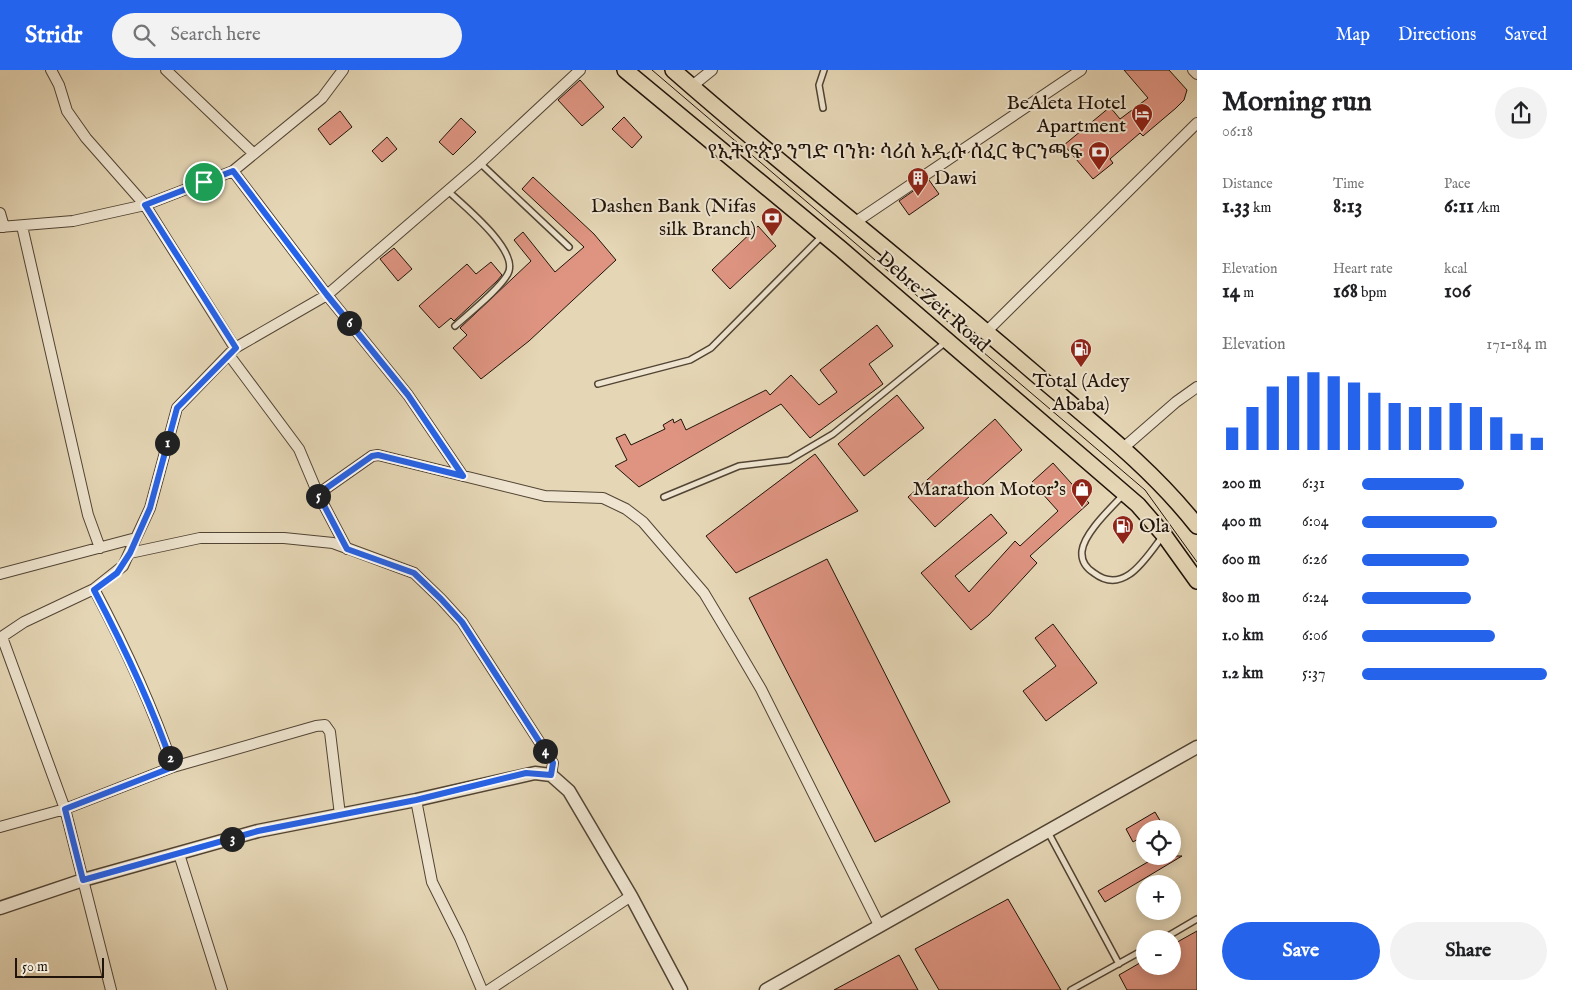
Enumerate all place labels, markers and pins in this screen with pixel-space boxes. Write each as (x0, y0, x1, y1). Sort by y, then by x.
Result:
place label: BeAleta Hotel Apartment (1006, 91, 1127, 139)
hotel icon: BeAleta Hotel Apartment (1130, 102, 1154, 133)
place label: የኢትዮጵያ ንግድ ባንክ፡ ሳሪስ አዲሱ ሰፈር ቅርንጫፍ (708, 140, 1083, 165)
bank icon: የኢትዮጵያ ንግድ ባንክ፡ ሳሪስ አዲሱ ሰፈር ቅርንጫፍ (1087, 140, 1111, 171)
pin (183, 161, 225, 203)
building icon: Dawi (906, 166, 930, 197)
place label: Dawi (934, 166, 977, 191)
place label: Dashen Bank (Nifas silk Branch) (591, 194, 756, 242)
bank icon: Dashen Bank (Nifas silk Branch) (760, 206, 784, 237)
pin: 6 (336, 310, 362, 336)
fuel station icon: Total (Adey Ababa) (1069, 337, 1093, 368)
place label: Total (Adey Ababa) (1032, 369, 1130, 417)
pin: 1 (154, 430, 180, 456)
place label: Marathon Motor's (913, 477, 1066, 502)
shop icon: Marathon Motor's (1070, 477, 1094, 508)
pin: 5 (306, 484, 330, 508)
fuel station icon: Ola (1111, 514, 1135, 545)
place label: Ola (1139, 514, 1170, 539)
pin: 4 (532, 738, 558, 764)
pin: 2 (158, 746, 182, 770)
pin: 3 (220, 826, 244, 852)

